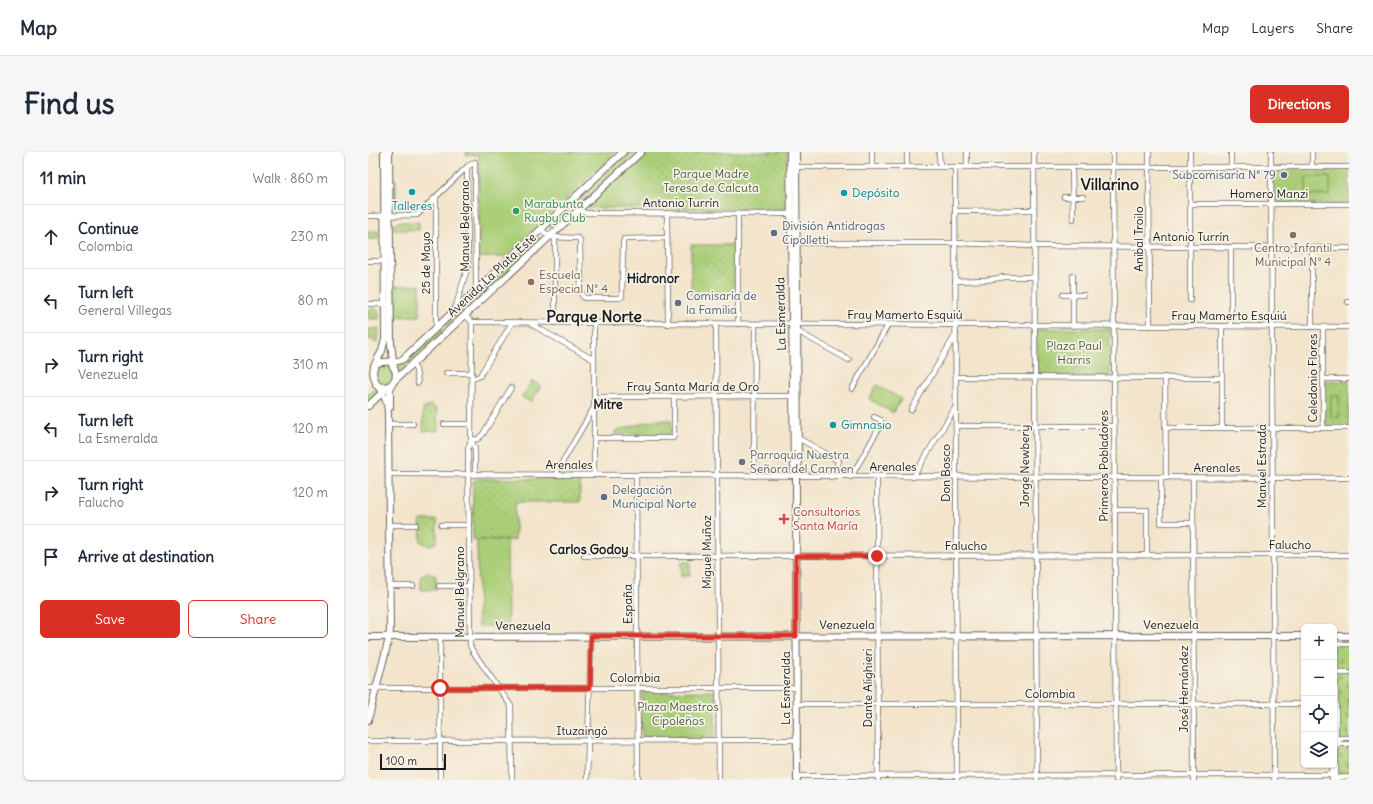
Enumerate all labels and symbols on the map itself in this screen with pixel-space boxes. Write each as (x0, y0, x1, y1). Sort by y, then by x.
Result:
park label: Parque Madre Teresa de Calcuta (663, 166, 759, 195)
place label: Subcomisaría N° 79 (1172, 167, 1276, 182)
marker: Subcomisaría N° 79 (1279, 170, 1289, 180)
district label: Villarino (1081, 174, 1139, 194)
street label: Manuel Belgrano (457, 180, 472, 272)
place label: Depósito (852, 185, 900, 200)
street label: Homero Manzi (1230, 186, 1308, 201)
marker: Talleres (407, 187, 417, 197)
marker: Depósito (839, 188, 849, 198)
street label: Antonio Turrín (643, 195, 719, 210)
place label: Marabunta Rugby Club (524, 196, 586, 225)
place label: Talleres (392, 198, 432, 213)
marker: Marabunta Rugby Club (511, 206, 521, 216)
street label: Anibal Troilo (1131, 206, 1146, 272)
place label: División Antidrogas Cipolletti (782, 218, 885, 247)
marker: División Antidrogas Cipolletti (769, 228, 779, 238)
street label: Antonio Turrín (1153, 229, 1229, 244)
street label: Avenida La Plata Este (444, 230, 539, 320)
marker: Centro Infantil Municipal N° 4 (1288, 230, 1298, 240)
street label: 25 de Mayo (418, 231, 433, 294)
place label: Centro Infantil Municipal N° 4 (1254, 240, 1332, 269)
place label: Escuela Especial N° 4 (539, 267, 608, 296)
district label: Hidronor (627, 270, 680, 287)
marker: Escuela Especial N° 4 (526, 277, 536, 287)
street label: La Esmeralda (772, 277, 789, 351)
place label: Comisaría de la Familia (686, 288, 757, 317)
marker: Comisaría de la Familia (673, 298, 683, 308)
district label: Parque Norte (546, 306, 642, 327)
street label: Fray Mamerto Esquiú (847, 307, 963, 322)
street label: Fray Mamerto Esquiú (1171, 308, 1287, 323)
street label: Celedonio Flores (1305, 334, 1320, 422)
park label: Plaza Paul Harris (1046, 338, 1102, 367)
street label: Fray Santa María de Oro (627, 379, 760, 394)
district label: Mitre (593, 396, 623, 413)
street label: Primeros Pobladores (1096, 410, 1111, 522)
place label: Gimnasio (841, 417, 892, 432)
marker: Gimnasio (828, 420, 838, 430)
street label: Manuel Estrada (1254, 424, 1269, 508)
street label: Jorge Newbery (1017, 425, 1032, 507)
street label: Don Bosco (938, 444, 953, 502)
place label: Parroquia Nuestra Señora del Carmen (750, 447, 854, 476)
street label: Arenales (545, 457, 593, 472)
marker: Parroquia Nuestra Señora del Carmen (737, 457, 747, 467)
street label: Arenales (869, 459, 917, 474)
street label: Arenales (1193, 460, 1241, 475)
place label: Delegación Municipal Norte (612, 482, 697, 511)
marker: Delegación Municipal Norte (599, 492, 609, 502)
place label: Consultorios Santa María (793, 504, 860, 533)
marker: Consultorios Santa María (778, 513, 790, 525)
street label: Miguel Muñoz (699, 515, 714, 589)
street label: Falucho (1269, 537, 1311, 552)
street label: Falucho (945, 538, 987, 553)
district label: Carlos Godoy (549, 541, 629, 558)
street label: Manuel Belgrano (452, 546, 467, 638)
route end (868, 547, 886, 565)
street label: España (620, 584, 635, 624)
street label: Venezuela (819, 617, 875, 632)
street label: Venezuela (1143, 617, 1199, 632)
street label: Venezuela (495, 618, 551, 633)
street label: José Hernández (1176, 645, 1191, 733)
street label: Dante Alighieri (860, 649, 875, 727)
street label: La Esmeralda (778, 651, 793, 725)
street label: Colombia (610, 670, 660, 685)
route start (431, 679, 449, 697)
street label: Colombia (1025, 686, 1075, 701)
park label: Plaza Maestros Cipoleños (637, 699, 719, 728)
street label: Ituzaingó (556, 723, 608, 738)
scale bar (380, 752, 446, 771)

